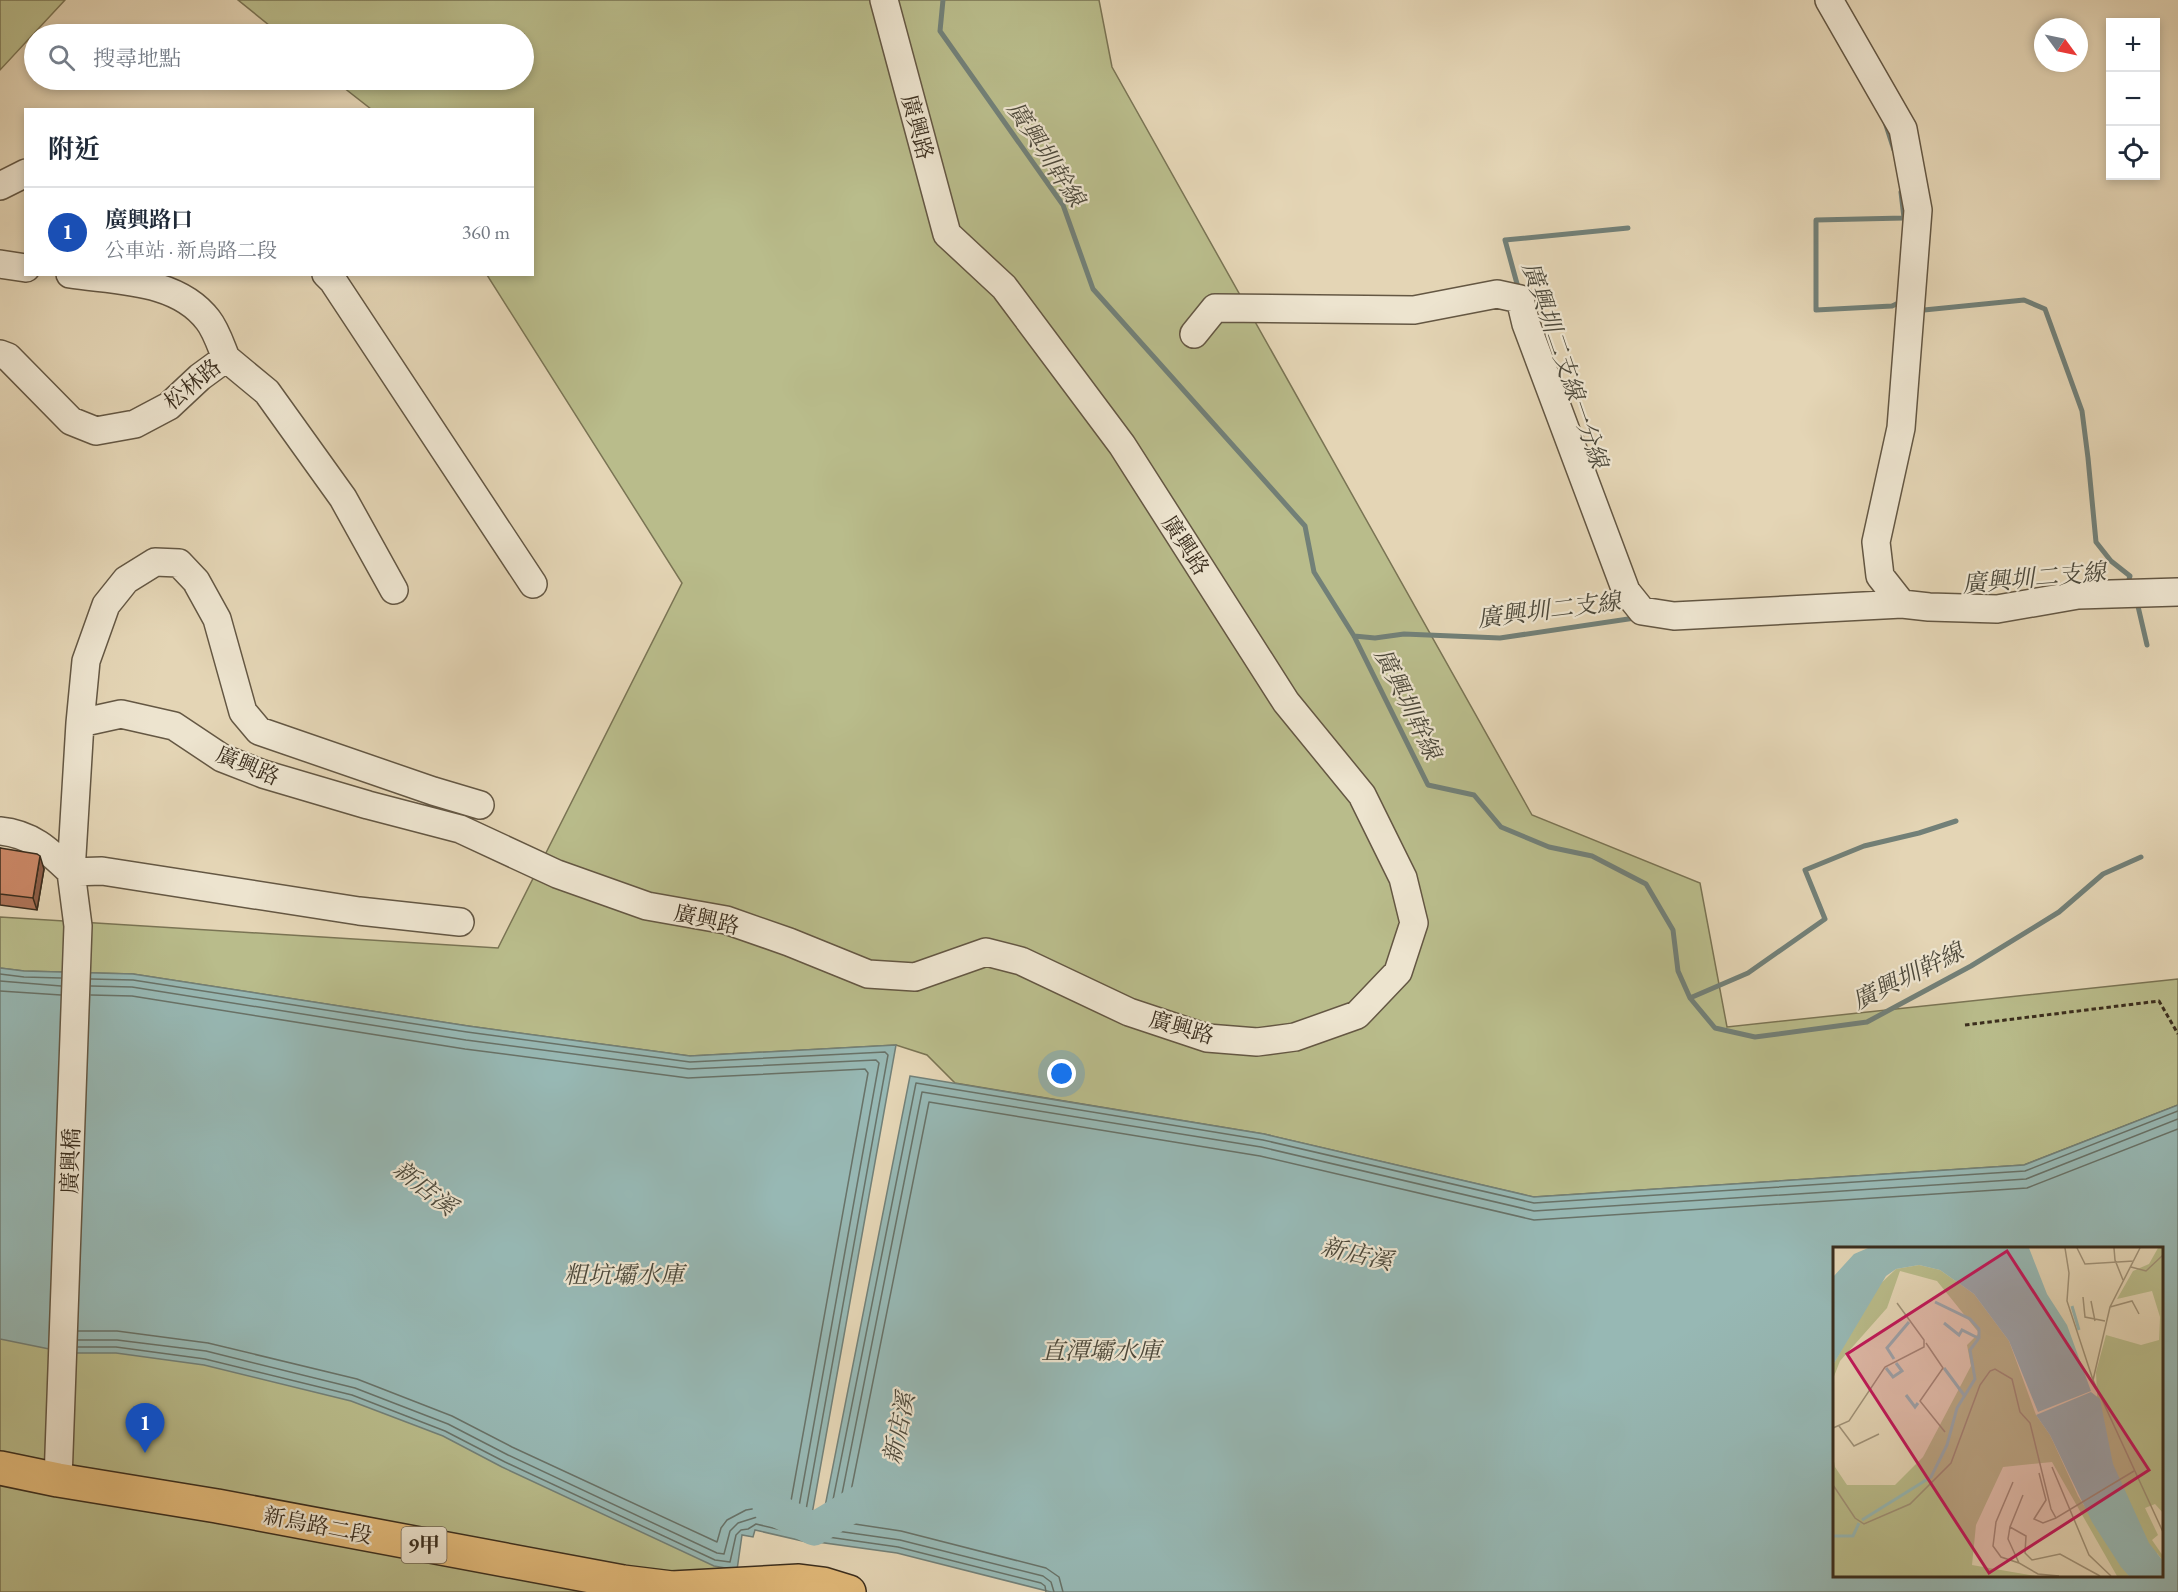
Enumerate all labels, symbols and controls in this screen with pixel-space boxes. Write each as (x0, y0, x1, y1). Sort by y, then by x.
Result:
north arrow (2034, 18, 2088, 72)
map controls (2106, 18, 2160, 180)
button: + (2106, 18, 2160, 72)
search box (24, 24, 534, 90)
icon: search (45, 41, 78, 74)
text: 搜尋地點 (93, 44, 181, 73)
button: − (2106, 72, 2160, 126)
street label: 廣興路 (895, 91, 940, 163)
water label: 廣興圳幹線 (1001, 95, 1094, 215)
button: locate (2106, 126, 2160, 180)
text: 附近 (48, 132, 100, 166)
text: 廣興路口 (105, 205, 193, 234)
text: 1 (62, 219, 73, 245)
text: 360 m (462, 219, 510, 245)
text: 公車站 · 新烏路二段 (105, 237, 277, 263)
water label: 廣興圳二支線一分線 (1516, 258, 1616, 475)
street label: 松林路 (158, 352, 227, 416)
street label: 廣興路 (1155, 510, 1216, 581)
water label: 廣興圳二支線 (1961, 556, 2110, 599)
water label: 廣興圳二支線 (1476, 585, 1625, 634)
water label: 廣興圳幹線 (1368, 643, 1450, 767)
street label: 廣興路 (212, 739, 284, 792)
street label: 廣興路 (671, 898, 742, 941)
water label: 廣興圳幹線 (1847, 934, 1971, 1016)
street label: 廣興路 (1146, 1004, 1218, 1051)
your location (1047, 1059, 1076, 1088)
street label: 廣興橋 (55, 1128, 86, 1195)
water label: 新店溪 (387, 1153, 466, 1224)
water label: 新店溪 (1319, 1230, 1399, 1277)
inset map (1833, 1247, 2163, 1577)
water label: 粗坑壩水庫 (564, 1259, 688, 1290)
water label: 直潭壩水庫 (1041, 1335, 1165, 1366)
water label: 新店溪 (876, 1387, 922, 1466)
pin: 1 (126, 1404, 164, 1453)
street label: 新烏路二段 (261, 1501, 375, 1550)
road number: 9甲 (402, 1527, 446, 1563)

